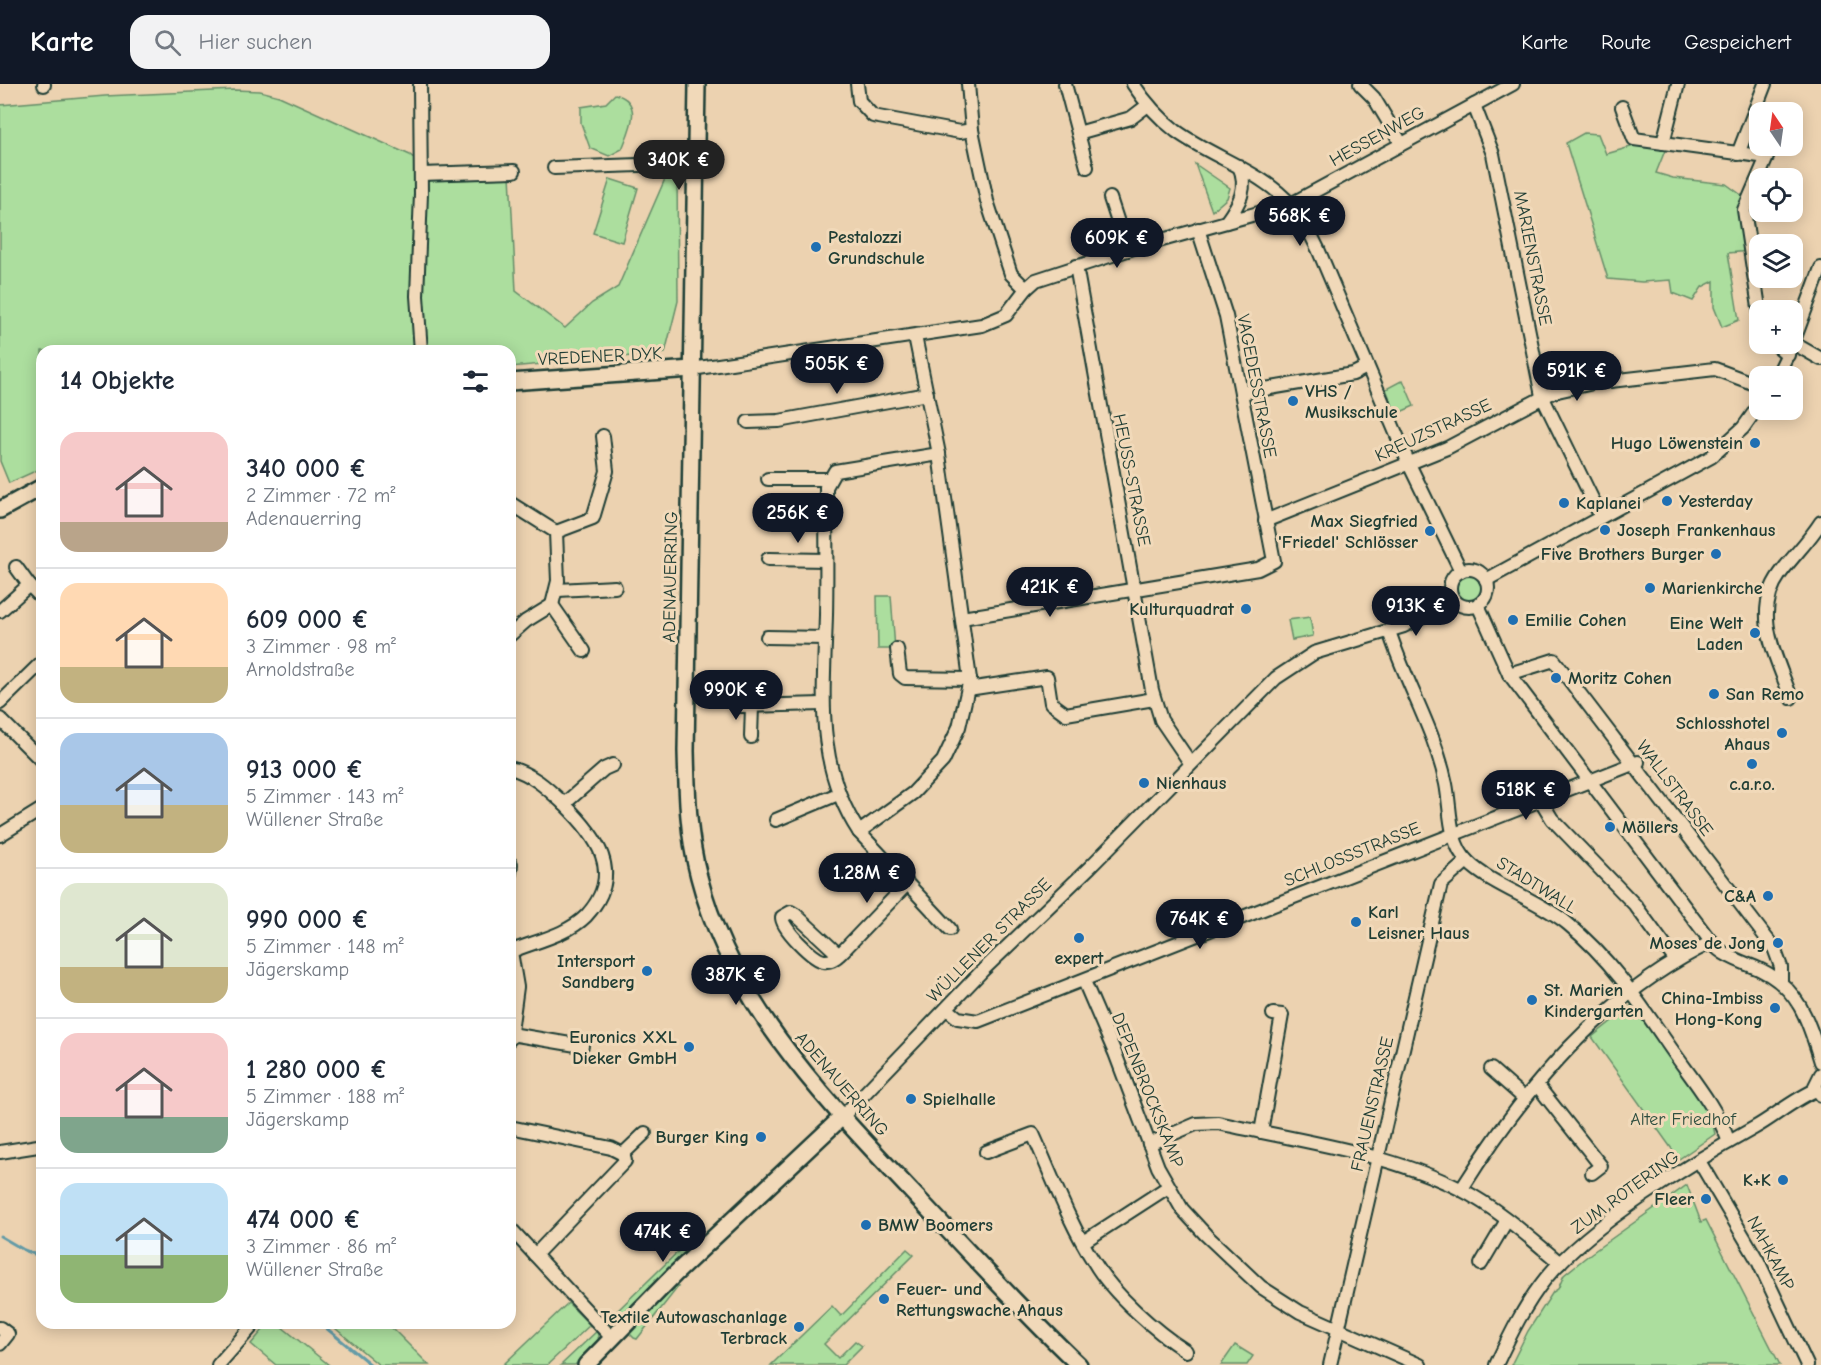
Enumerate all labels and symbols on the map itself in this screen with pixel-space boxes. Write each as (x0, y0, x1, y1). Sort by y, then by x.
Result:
street label: HESSENWEG (1326, 102, 1429, 171)
north arrow (1749, 102, 1803, 156)
pin: 340K € (630, 140, 728, 191)
street label: MARIENSTRASSE (1509, 189, 1556, 328)
pin: 568K € (1251, 196, 1349, 247)
pin: 609K € (1068, 218, 1166, 269)
place label: Pestalozzi Grundschule (828, 227, 925, 269)
marker: Pestalozzi Grundschule (809, 240, 823, 254)
street label: VAGEDESSTRASSE (1232, 312, 1281, 460)
street label: VREDENER DYK (537, 343, 663, 370)
pin: 505K € (788, 344, 886, 395)
pin: 591K € (1528, 351, 1626, 402)
place label: VHS / Musikschule (1305, 381, 1398, 423)
marker: VHS / Musikschule (1286, 394, 1300, 408)
street label: KREUZSTRASSE (1372, 394, 1495, 467)
street label: HEUSS-STRASSE (1108, 412, 1155, 548)
place label: Hugo Löwenstein (1611, 433, 1743, 454)
marker: Hugo Löwenstein (1748, 436, 1762, 450)
place label: Yesterday (1679, 491, 1753, 512)
pin: 256K € (749, 493, 847, 544)
place label: Kaplanei (1576, 493, 1641, 514)
marker: Yesterday (1660, 494, 1674, 508)
marker: Kaplanei (1557, 496, 1571, 510)
street label: ADENAUERRING (659, 511, 682, 643)
place label: Max Siegfried 'Friedel' Schlösser (1278, 511, 1419, 553)
place label: Joseph Frankenhaus (1617, 520, 1776, 541)
marker: Joseph Frankenhaus (1598, 523, 1612, 537)
marker: Max Siegfried 'Friedel' Schlösser (1423, 524, 1437, 538)
place label: Five Brothers Burger (1541, 544, 1705, 565)
marker: Five Brothers Burger (1709, 547, 1723, 561)
pin: 421K € (1001, 567, 1099, 618)
place label: Marienkirche (1662, 578, 1763, 599)
marker: Marienkirche (1643, 581, 1657, 595)
pin: 913K € (1367, 586, 1465, 637)
place label: Kulturquadrat (1129, 599, 1235, 620)
marker: Kulturquadrat (1239, 602, 1253, 616)
place label: Emilie Cohen (1525, 610, 1626, 631)
marker: Emilie Cohen (1506, 613, 1520, 627)
place label: Eine Welt Laden (1670, 613, 1744, 655)
marker: Eine Welt Laden (1748, 626, 1762, 640)
place label: Moritz Cohen (1568, 668, 1672, 689)
pin: 990K € (687, 670, 785, 721)
marker: Moritz Cohen (1549, 671, 1563, 685)
place label: San Remo (1726, 684, 1804, 705)
marker: San Remo (1707, 687, 1721, 701)
place label: Schlosshotel Ahaus (1676, 713, 1770, 755)
marker: Schlosshotel Ahaus (1775, 726, 1789, 740)
street label: WALLSTRASSE (1632, 736, 1717, 840)
marker: c.a.r.o. (1745, 757, 1759, 771)
pin: 518K € (1477, 770, 1575, 821)
place label: Nienhaus (1156, 773, 1227, 794)
place label: c.a.r.o. (1729, 774, 1775, 795)
marker: Nienhaus (1137, 776, 1151, 790)
street label: SCHLOSSSTRASSE (1281, 817, 1424, 891)
place label: Möllers (1622, 817, 1678, 838)
marker: Möllers (1603, 820, 1617, 834)
street label: STADTWALL (1493, 852, 1581, 918)
pin: 1.28M € (812, 853, 922, 904)
street label: WÜLLENER STRASSE (923, 874, 1056, 1007)
place label: C&A (1724, 886, 1756, 907)
marker: C&A (1761, 889, 1775, 903)
pin: 764K € (1151, 899, 1249, 950)
place label: Karl Leisner Haus (1368, 902, 1470, 944)
marker: Karl Leisner Haus (1349, 915, 1363, 929)
marker: expert (1072, 931, 1086, 945)
place label: Moses de Jong (1650, 933, 1766, 954)
marker: Moses de Jong (1771, 936, 1785, 950)
place label: expert (1054, 948, 1105, 969)
place label: Intersport Sandberg (557, 951, 636, 993)
pin: 387K € (687, 955, 785, 1006)
marker: Intersport Sandberg (640, 964, 654, 978)
place label: St. Marien Kindergarten (1544, 980, 1644, 1022)
place label: China-Imbiss Hong-Kong (1661, 988, 1763, 1030)
marker: St. Marien Kindergarten (1525, 993, 1539, 1007)
marker: China-Imbiss Hong-Kong (1768, 1001, 1782, 1015)
street label: DEPENBROCKSKAMP (1107, 1010, 1188, 1171)
place label: Euronics XXL Dieker GmbH (569, 1027, 677, 1069)
street label: ADENAUERRING (791, 1028, 893, 1141)
street label: FRAUENSTRASSE (1347, 1034, 1398, 1174)
marker: Euronics XXL Dieker GmbH (682, 1040, 696, 1054)
place label: Spielhalle (923, 1089, 996, 1110)
marker: Spielhalle (904, 1092, 918, 1106)
park label: Alter Friedhof (1630, 1109, 1737, 1130)
place label: Burger King (655, 1127, 749, 1148)
marker: Burger King (754, 1130, 768, 1144)
street label: ZUM ROTERING (1567, 1146, 1683, 1239)
place label: K+K (1743, 1170, 1771, 1191)
marker: K+K (1776, 1173, 1790, 1187)
place label: Fleer (1654, 1189, 1695, 1210)
marker: Fleer (1699, 1192, 1713, 1206)
pin: 474K € (614, 1212, 712, 1263)
street label: NAHKAMP (1742, 1213, 1799, 1294)
place label: BMW Boomers (878, 1215, 993, 1236)
marker: BMW Boomers (859, 1218, 873, 1232)
place label: Feuer- und Rettungswache Ahaus (896, 1279, 1063, 1321)
marker: Feuer- und Rettungswache Ahaus (877, 1292, 891, 1306)
place label: Textile Autowaschanlage Terbrack (601, 1307, 787, 1349)
marker: Textile Autowaschanlage Terbrack (792, 1320, 806, 1334)

